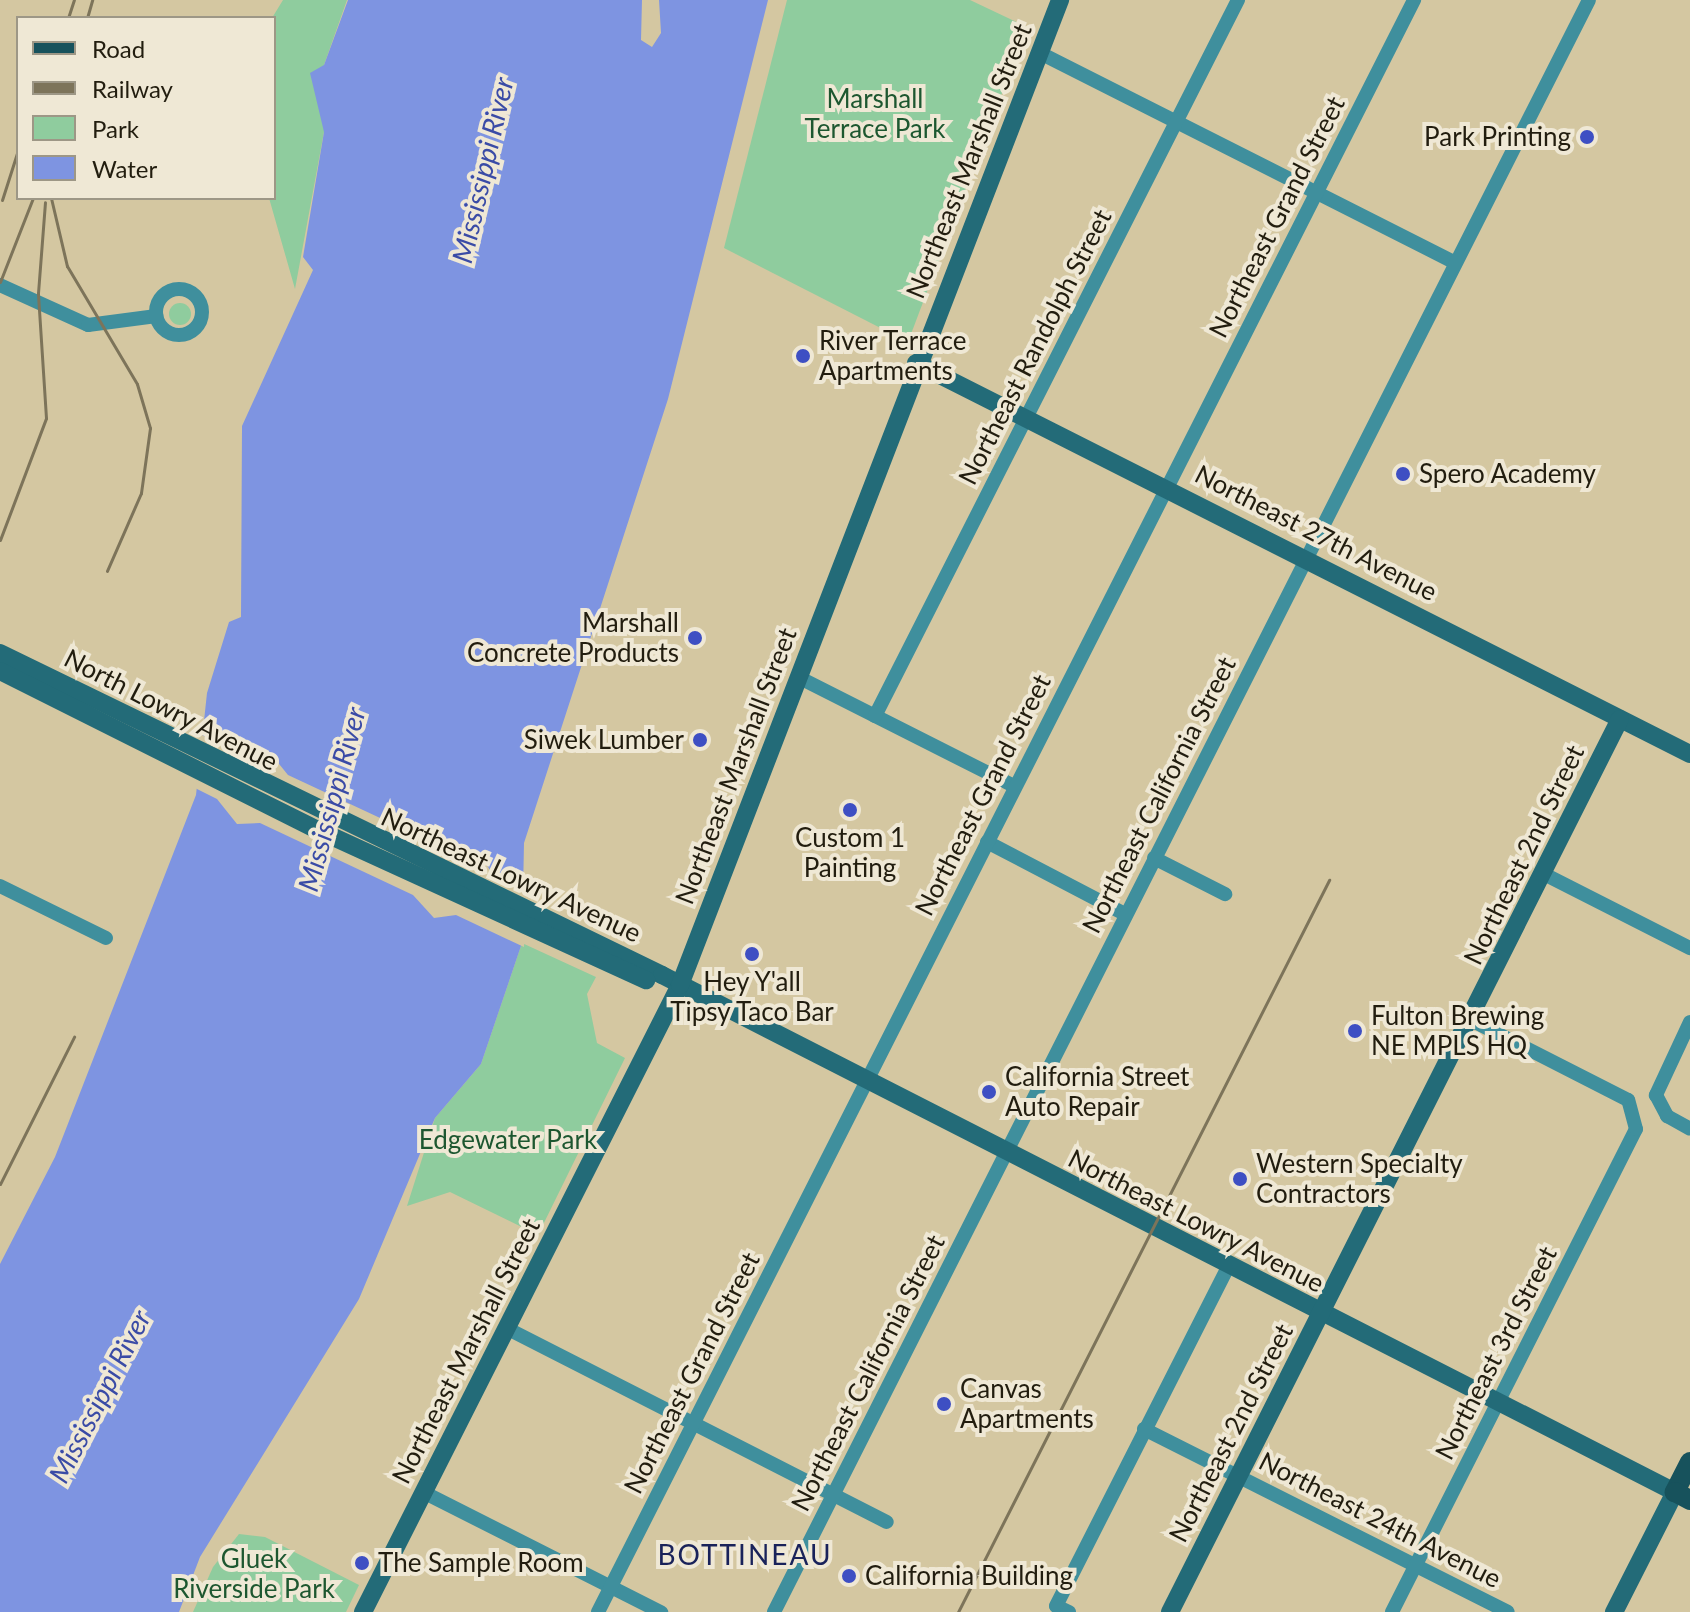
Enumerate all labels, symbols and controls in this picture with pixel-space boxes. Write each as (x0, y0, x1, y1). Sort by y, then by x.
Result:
legend (16, 16, 276, 200)
street label: Northeast Marshall Street (900, 19, 1038, 303)
text: Road (92, 34, 145, 63)
text: Railway (92, 74, 173, 103)
water label: Mississippi River (444, 74, 520, 266)
park label: Marshall Terrace Park (805, 83, 945, 144)
street label: Northeast Grand Street (1203, 91, 1351, 343)
text: Park (92, 114, 139, 143)
place label: Park Printing (1424, 121, 1571, 153)
marker: Park Printing (1578, 128, 1596, 146)
text: Water (92, 154, 157, 183)
street label: Northeast Randolph Street (952, 204, 1118, 490)
place label: River Terrace Apartments (819, 325, 968, 386)
marker: River Terrace Apartments (794, 347, 812, 365)
street label: Northeast 27th Avenue (1189, 458, 1443, 608)
place label: Spero Academy (1419, 458, 1597, 490)
marker: Spero Academy (1394, 465, 1412, 483)
place label: Marshall Concrete Products (467, 607, 679, 668)
street label: Northeast Marshall Street (669, 623, 803, 909)
marker: Marshall Concrete Products (686, 629, 704, 647)
street label: North Lowry Avenue (58, 642, 284, 778)
street label: Northeast California Street (1076, 652, 1242, 938)
street label: Northeast Grand Street (909, 669, 1057, 921)
water label: Mississippi River (290, 703, 372, 895)
place label: Siwek Lumber (524, 724, 684, 756)
marker: Siwek Lumber (691, 731, 709, 749)
street label: Northeast 2nd Street (1457, 740, 1591, 970)
street label: Northeast Lowry Avenue (376, 801, 646, 949)
marker: Custom 1 Painting (841, 801, 859, 819)
place label: Custom 1 Painting (795, 822, 905, 884)
marker: Hey Y'all Tipsy Taco Bar (743, 945, 761, 963)
place label: Hey Y'all Tipsy Taco Bar (669, 966, 835, 1028)
place label: Fulton Brewing NE MPLS HQ (1371, 1000, 1544, 1062)
marker: Fulton Brewing NE MPLS HQ (1346, 1022, 1364, 1040)
place label: California Street Auto Repair (1005, 1061, 1189, 1122)
marker: California Street Auto Repair (980, 1083, 998, 1101)
park label: Edgewater Park (419, 1124, 597, 1156)
street label: Northeast Lowry Avenue (1062, 1143, 1330, 1299)
place label: Western Specialty Contractors (1256, 1148, 1463, 1210)
marker: Western Specialty Contractors (1231, 1170, 1249, 1188)
street label: Northeast Marshall Street (385, 1213, 547, 1489)
street label: Northeast California Street (785, 1230, 951, 1516)
street label: Northeast 3rd Street (1429, 1241, 1563, 1465)
street label: Northeast Grand Street (618, 1247, 766, 1499)
water label: Mississippi River (41, 1304, 157, 1488)
street label: Northeast 2nd Street (1162, 1319, 1300, 1547)
place label: Canvas Apartments (960, 1373, 1094, 1434)
marker: Canvas Apartments (935, 1395, 953, 1413)
street label: Northeast 24th Avenue (1253, 1445, 1507, 1595)
district label: BOTTINEAU (657, 1537, 833, 1571)
park label: Gluek Riverside Park (173, 1543, 335, 1604)
place label: The Sample Room (378, 1547, 584, 1579)
marker: The Sample Room (353, 1554, 371, 1572)
place label: California Building (865, 1560, 1073, 1592)
marker: California Building (840, 1567, 858, 1585)

